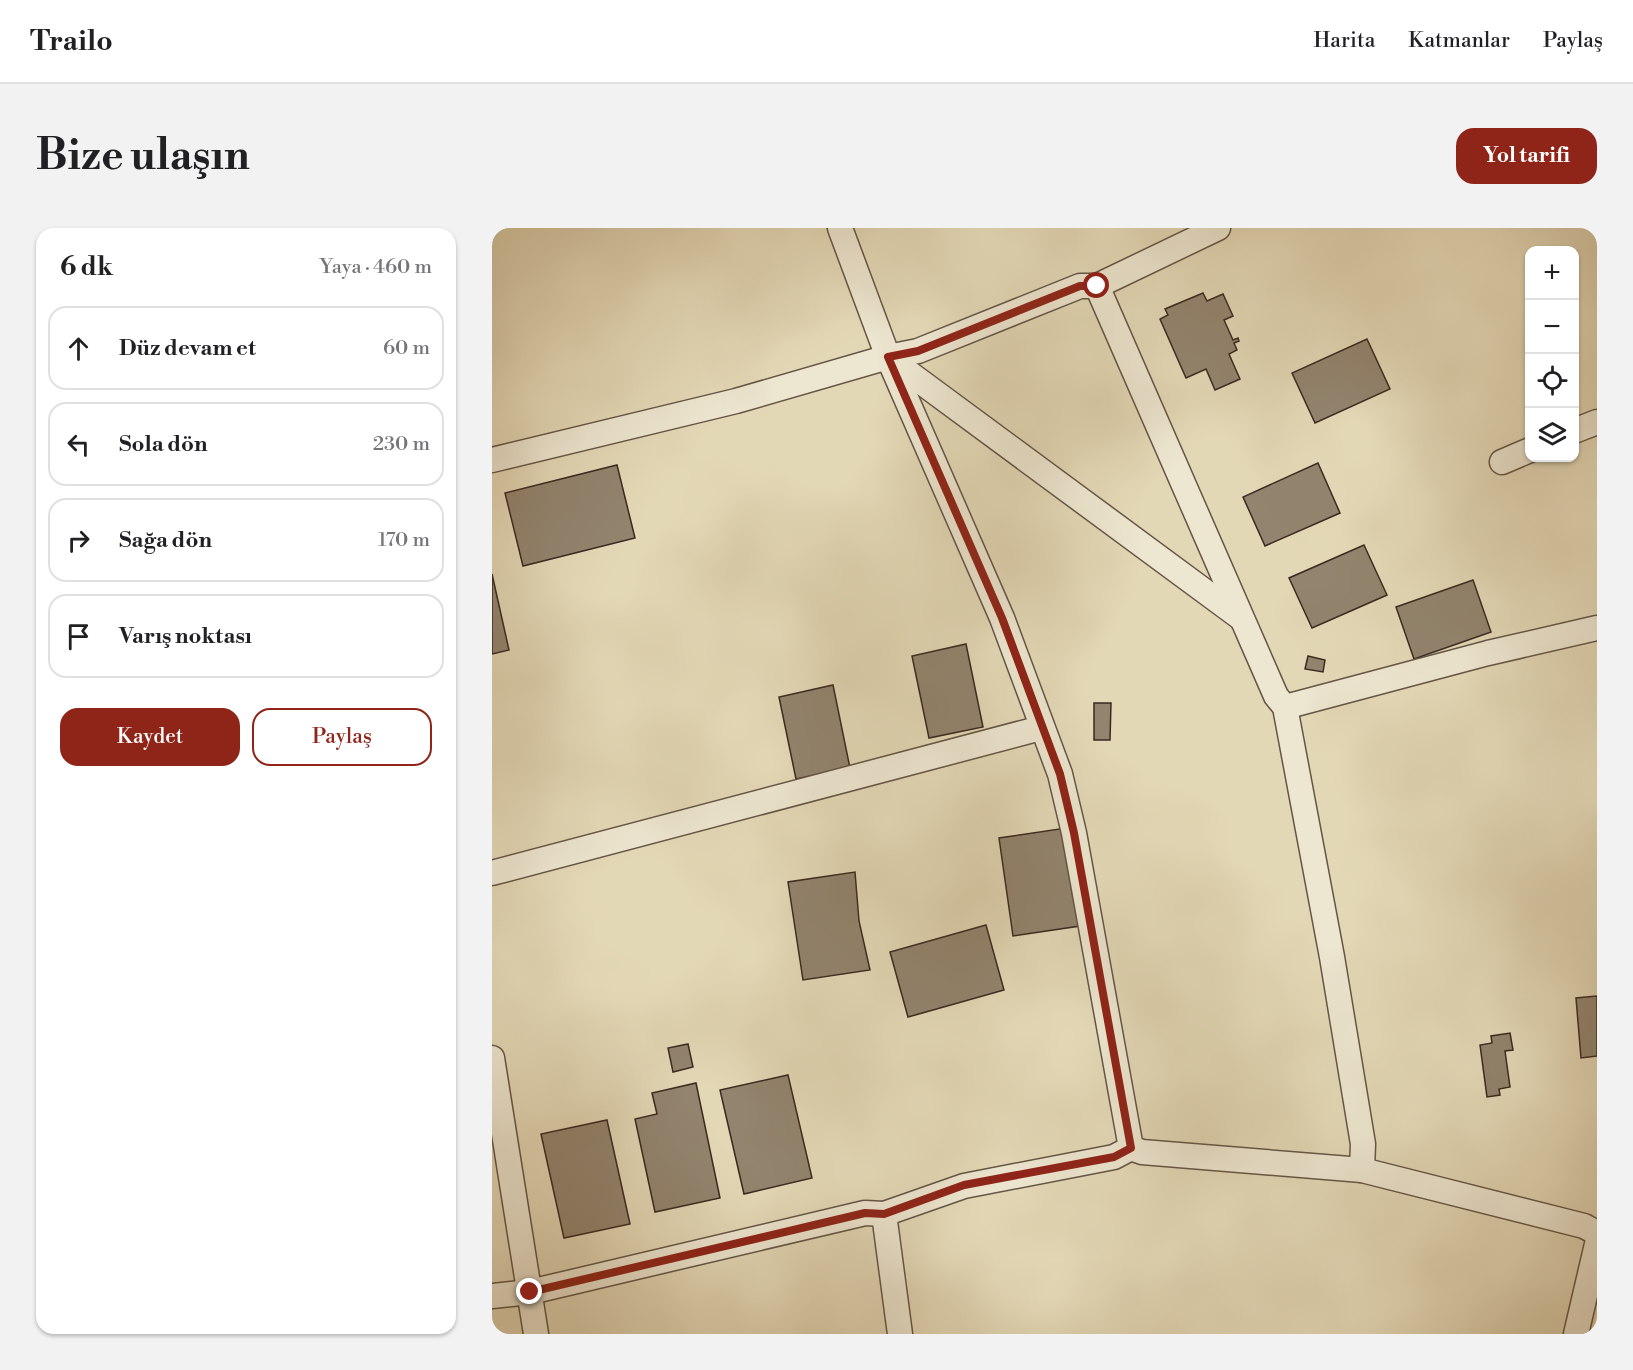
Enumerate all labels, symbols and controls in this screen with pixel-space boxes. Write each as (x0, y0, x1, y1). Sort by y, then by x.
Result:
text: Trailo (30, 24, 113, 59)
text: Harita (1313, 28, 1375, 54)
text: Katmanlar (1408, 28, 1510, 54)
text: Paylaş (1543, 28, 1603, 54)
button: Yol tarifi (1456, 128, 1597, 184)
text: Bize ulaşın (36, 130, 250, 183)
map controls (1525, 246, 1579, 462)
button: + (1525, 246, 1579, 300)
text: 6 dk (60, 251, 113, 283)
text: Yaya · 460 m (320, 255, 432, 280)
route start (1083, 272, 1109, 298)
button: − (1525, 300, 1579, 354)
icon: ahead (62, 332, 95, 365)
text: Düz devam et (119, 335, 256, 362)
text: 60 m (383, 336, 430, 361)
button: locate (1525, 354, 1579, 408)
button: layers (1525, 408, 1579, 462)
icon: left (62, 428, 95, 461)
text: Sola dön (119, 431, 207, 458)
text: 230 m (373, 432, 430, 457)
icon: right (62, 524, 95, 557)
text: Sağa dön (119, 527, 212, 554)
text: 170 m (378, 528, 430, 553)
icon: arrive (62, 620, 95, 653)
text: Varış noktası (119, 623, 252, 650)
button: Kaydet (60, 708, 240, 766)
button: Paylaş (252, 708, 432, 766)
route end (516, 1278, 542, 1304)

